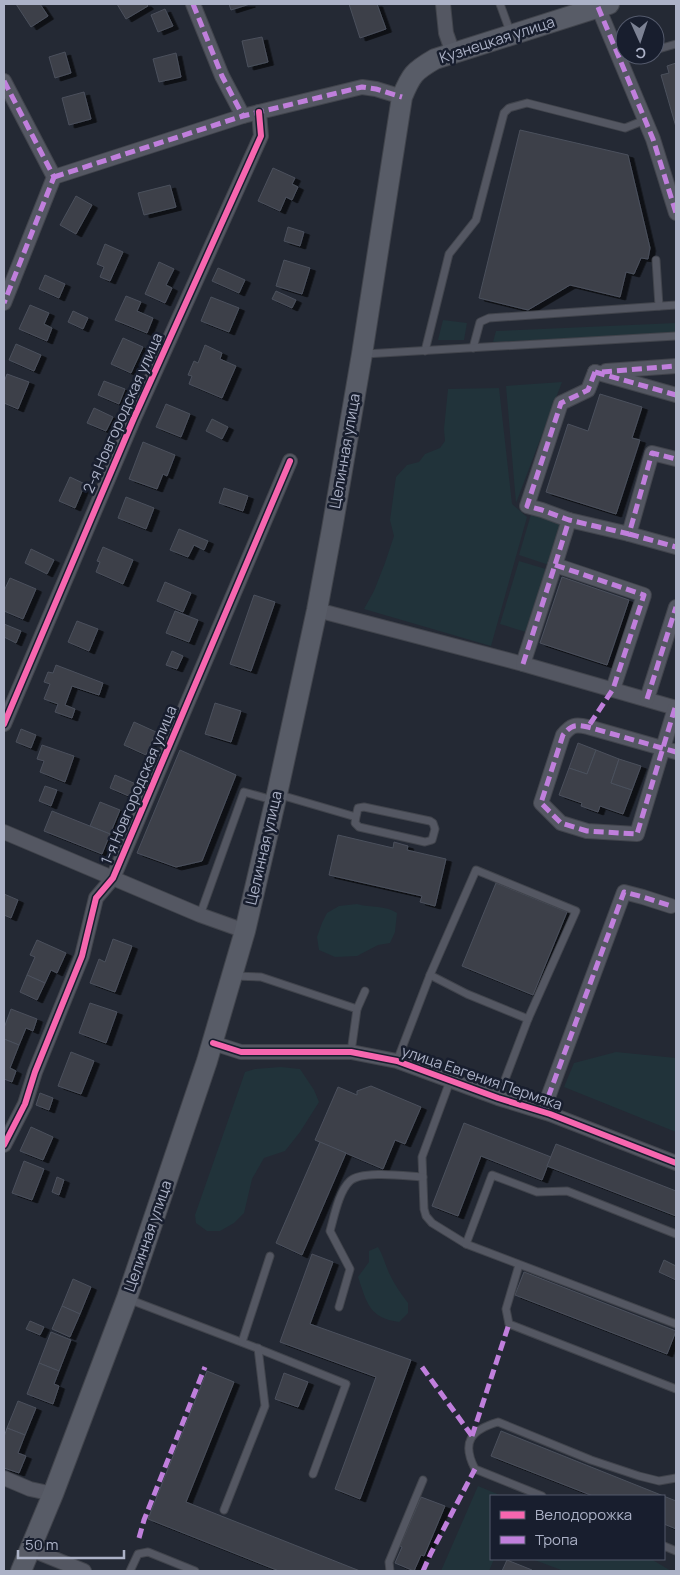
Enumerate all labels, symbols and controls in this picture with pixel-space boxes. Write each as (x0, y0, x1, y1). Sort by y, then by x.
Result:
street label: Кузнецкая улица (437, 11, 557, 68)
north arrow (615, 15, 665, 65)
text: С (635, 44, 646, 63)
street label: 2-я Новгородская улица (78, 329, 167, 496)
street label: Целинная улица (324, 392, 365, 510)
street label: 1-я Новгородская улица (96, 702, 182, 868)
street label: Целинная улица (240, 789, 287, 907)
street label: улица Евгения Пермяка (399, 1040, 565, 1115)
street label: Целинная улица (119, 1177, 176, 1294)
legend (490, 1495, 665, 1560)
text: Велодорожка (535, 1504, 632, 1525)
scale bar (18, 1528, 124, 1560)
text: Тропа (535, 1529, 578, 1550)
text: 50 m (25, 1534, 59, 1555)

